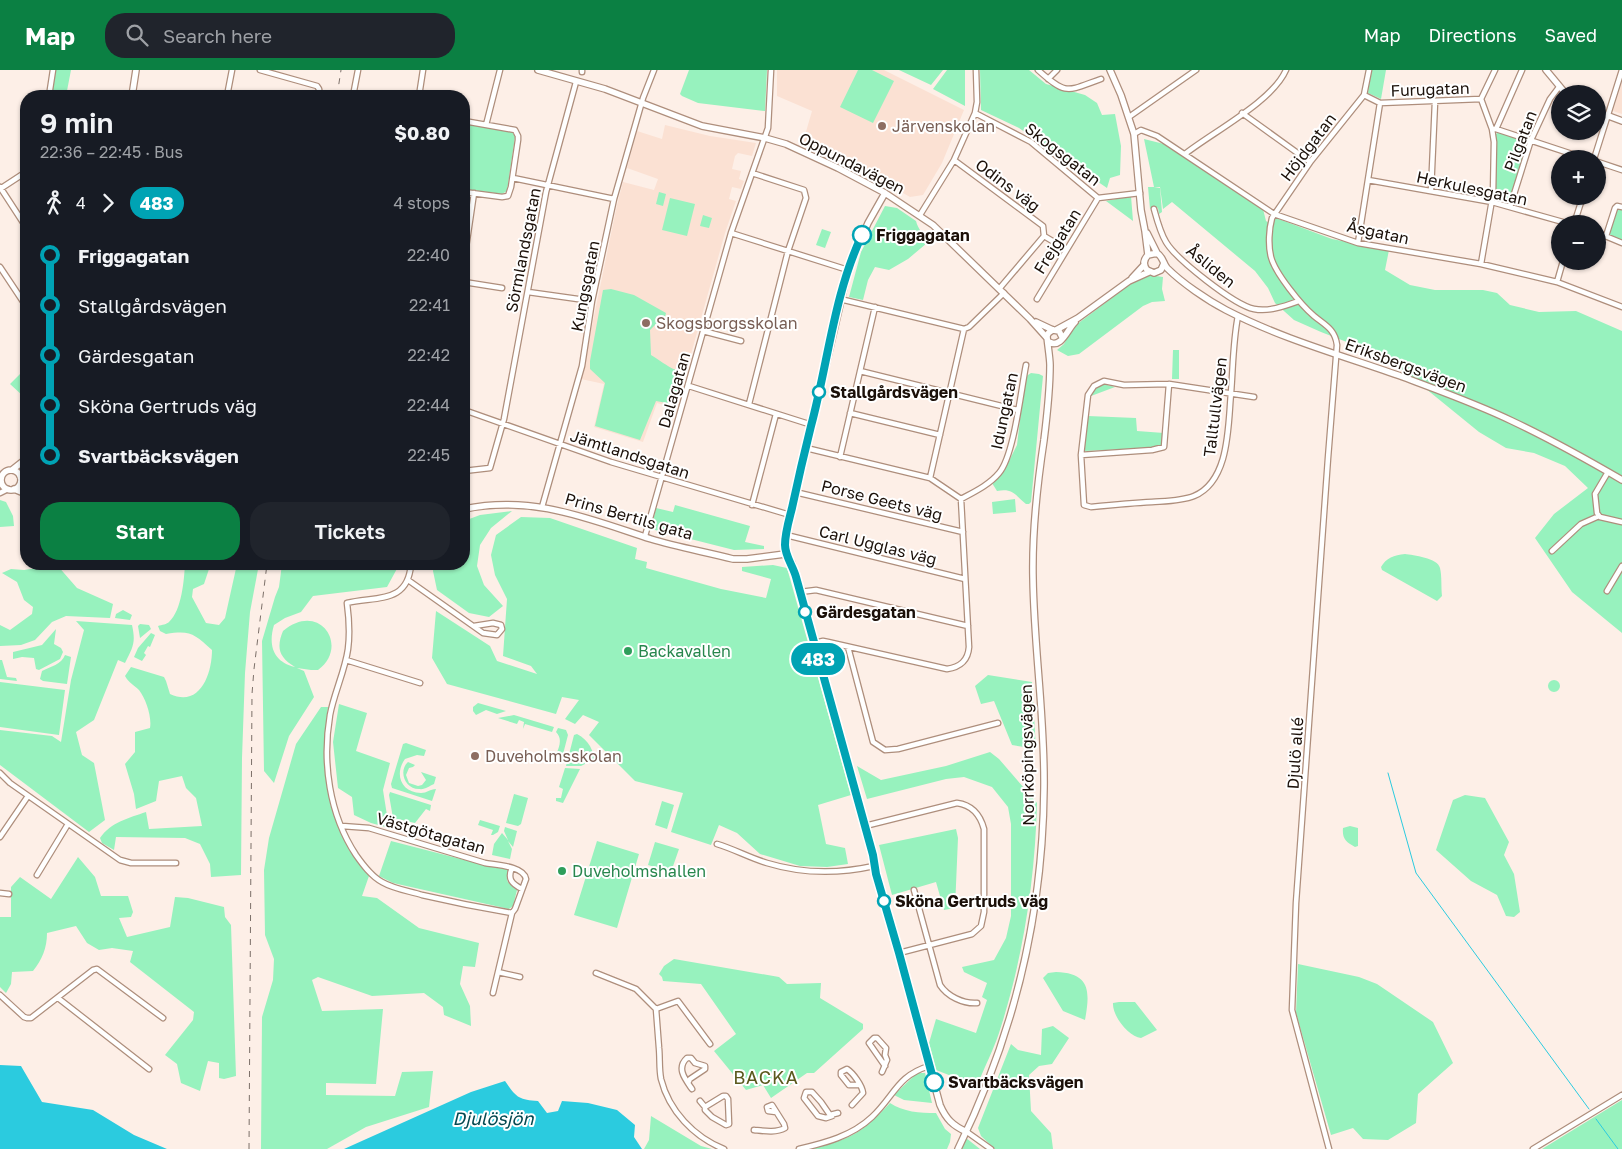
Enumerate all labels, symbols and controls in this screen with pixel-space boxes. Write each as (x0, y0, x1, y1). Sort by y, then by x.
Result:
search box (105, 13, 455, 58)
text: Map (25, 21, 75, 50)
icon: search (123, 21, 151, 49)
text: Search here (163, 24, 272, 47)
text: Map (1364, 24, 1400, 46)
text: Directions (1428, 24, 1516, 46)
text: Saved (1544, 24, 1597, 46)
street label: Furugatan (1390, 78, 1470, 100)
map controls (1551, 85, 1606, 270)
button: layers (1551, 85, 1606, 140)
text: 9 min (40, 106, 114, 139)
street label: Pilgatan (1499, 108, 1541, 174)
street label: Höjdgatan (1276, 109, 1340, 185)
place label: Järvenskolan (892, 116, 995, 136)
street label: Skogsgatan (1021, 118, 1105, 190)
marker: Järvenskolan (876, 120, 888, 132)
text: $0.80 (394, 121, 450, 144)
street label: Oppundavägen (796, 128, 908, 198)
text: 22:36 – 22:45 · Bus (40, 142, 183, 162)
button: + (1551, 150, 1606, 205)
street label: Odins väg (972, 154, 1044, 216)
street label: Herkulesgatan (1415, 166, 1529, 210)
street label: Sörmlandsgatan (501, 186, 545, 314)
icon: walk (40, 189, 68, 217)
icon: forward (94, 189, 122, 217)
text: 483 (140, 192, 174, 214)
text: 4 (76, 193, 86, 213)
text: 4 stops (393, 193, 450, 213)
street label: Frejgatan (1029, 205, 1085, 277)
button: − (1551, 215, 1606, 270)
street label: Åsgatan (1345, 216, 1411, 248)
marker: Friggagatan (852, 225, 872, 245)
place label: Friggagatan (876, 225, 970, 245)
street label: Kungsgatan (566, 239, 604, 333)
street label: Åsliden (1182, 240, 1240, 292)
text: Friggagatan (78, 244, 189, 267)
text: 22:40 (407, 245, 450, 265)
text: Stallgårdsvägen (78, 294, 227, 317)
text: 22:41 (409, 295, 450, 315)
place label: Skogsborgsskolan (656, 313, 798, 333)
marker: Skogsborgsskolan (640, 317, 652, 329)
street label: Eriksbergsvägen (1342, 334, 1470, 396)
text: Gärdesgatan (78, 344, 194, 367)
text: 22:42 (408, 345, 450, 365)
street label: Dalagatan (654, 350, 694, 430)
street label: Talltullvägen (1199, 356, 1231, 458)
street label: Idungatan (986, 371, 1022, 451)
place label: Stallgårdsvägen (830, 382, 958, 402)
marker: Stallgårdsvägen (812, 385, 826, 399)
text: Sköna Gertruds väg (78, 394, 257, 417)
text: 22:44 (407, 395, 450, 415)
street label: Jämtlandsgatan (568, 425, 692, 483)
text: Svartbäcksvägen (78, 444, 239, 467)
text: 22:45 (408, 445, 450, 465)
street label: Porse Geets väg (819, 475, 945, 525)
street label: Prins Bertils gata (563, 488, 695, 544)
button: Start (40, 502, 240, 560)
button: Tickets (250, 502, 450, 560)
street label: Carl Ugglas väg (817, 521, 939, 569)
place label: Gärdesgatan (816, 602, 916, 622)
marker: Gärdesgatan (798, 605, 812, 619)
place label: Backavallen (638, 641, 731, 661)
line badge: 483 (789, 643, 847, 675)
marker: Backavallen (622, 645, 634, 657)
text: 483 (801, 648, 835, 670)
street label: Norrköpingsvägen (1016, 684, 1038, 826)
street label: Djulö allé (1283, 716, 1307, 790)
place label: Duveholmsskolan (485, 746, 622, 766)
marker: Duveholmsskolan (469, 750, 481, 762)
street label: Västgötagatan (374, 808, 488, 858)
place label: Duveholmshallen (572, 861, 706, 881)
marker: Duveholmshallen (556, 865, 568, 877)
place label: Sköna Gertruds väg (895, 891, 1048, 911)
marker: Sköna Gertruds väg (877, 894, 891, 908)
district label: BACKA (733, 1066, 799, 1088)
marker: Svartbäcksvägen (924, 1072, 944, 1092)
place label: Svartbäcksvägen (948, 1072, 1083, 1092)
water label: Djulösjön (453, 1107, 534, 1129)

